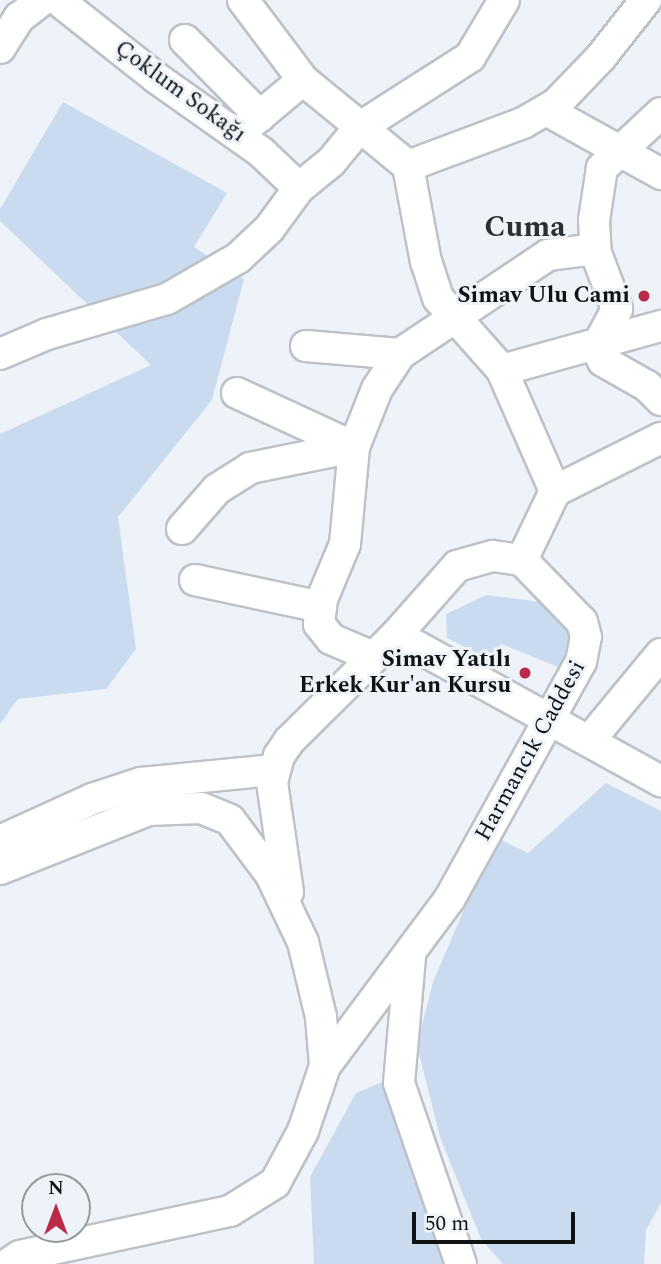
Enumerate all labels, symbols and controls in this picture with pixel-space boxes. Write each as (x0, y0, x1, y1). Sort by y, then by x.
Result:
street label: Çoklum Sokağı (109, 35, 251, 149)
district label: Cuma (484, 209, 566, 245)
place label: Simav Ulu Cami (457, 282, 630, 310)
marker: Simav Ulu Cami (636, 288, 652, 304)
place label: Simav Yatılı Erkek Kur'an Kursu (299, 646, 511, 700)
street label: Harmancık Caddesi (470, 656, 592, 846)
marker: Simav Yatılı Erkek Kur'an Kursu (517, 665, 533, 681)
north arrow (21, 1173, 91, 1243)
text: N (48, 1174, 64, 1203)
scale bar (416, 1198, 579, 1242)
text: 50 m (425, 1208, 469, 1240)

